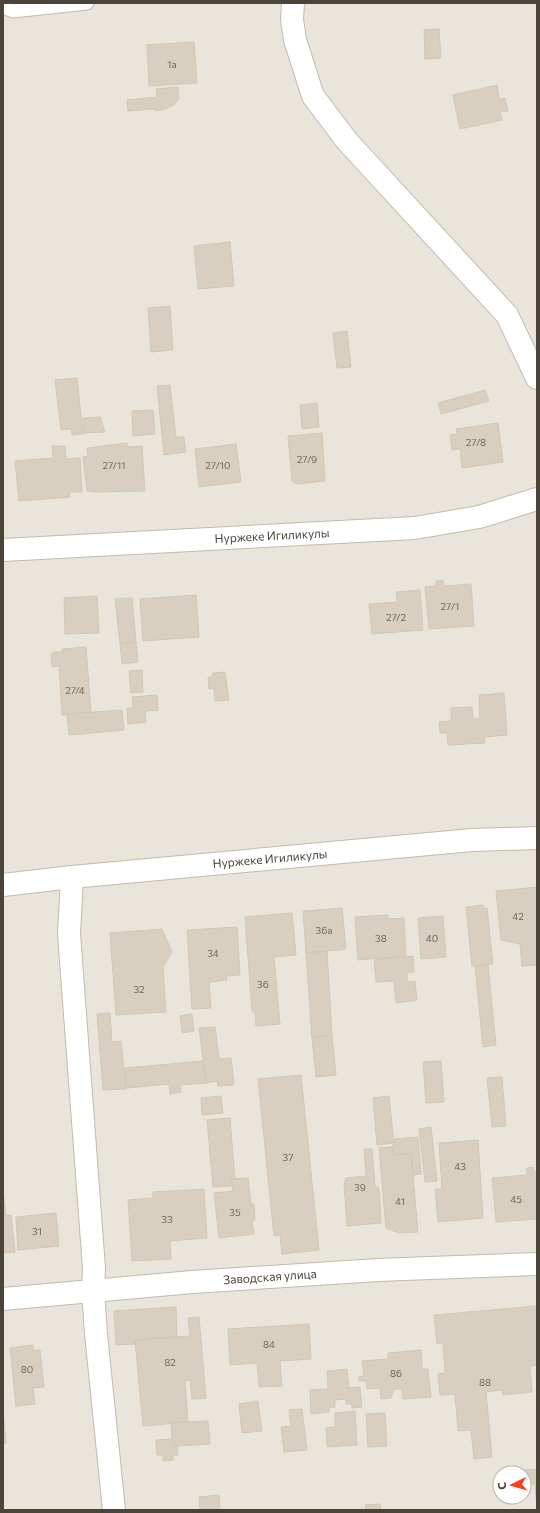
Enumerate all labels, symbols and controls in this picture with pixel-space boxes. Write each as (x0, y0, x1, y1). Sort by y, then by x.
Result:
house number: 1а (167, 58, 177, 70)
house number: 27/8 (466, 436, 486, 448)
house number: 27/9 (297, 453, 317, 465)
house number: 27/11 (102, 459, 126, 471)
house number: 27/10 (205, 459, 231, 471)
street label: Нуржеке Игиликулы (214, 525, 330, 545)
house number: 27/1 (441, 600, 459, 612)
house number: 27/2 (386, 611, 406, 623)
house number: 27/4 (65, 684, 85, 696)
street label: Нуржеке Игиликулы (212, 846, 328, 870)
house number: 42 (512, 910, 524, 922)
house number: 36а (316, 924, 332, 936)
house number: 38 (375, 932, 387, 944)
house number: 40 (426, 932, 438, 944)
house number: 34 (207, 947, 219, 959)
house number: 36 (257, 978, 269, 990)
house number: 32 (133, 983, 145, 995)
house number: 37 (283, 1151, 293, 1163)
house number: 43 (454, 1160, 466, 1172)
house number: 39 (354, 1181, 366, 1193)
house number: 45 (510, 1193, 522, 1205)
house number: 41 (395, 1195, 405, 1207)
house number: 35 (229, 1206, 241, 1218)
house number: 33 (161, 1213, 173, 1225)
house number: 31 (32, 1225, 42, 1237)
street label: Заводская улица (223, 1266, 317, 1286)
house number: 84 (263, 1338, 275, 1350)
house number: 82 (164, 1356, 176, 1368)
house number: 80 (21, 1363, 33, 1375)
house number: 86 (390, 1367, 402, 1379)
house number: 88 (479, 1376, 491, 1388)
north arrow (492, 1465, 532, 1505)
text: С (495, 1481, 508, 1490)

